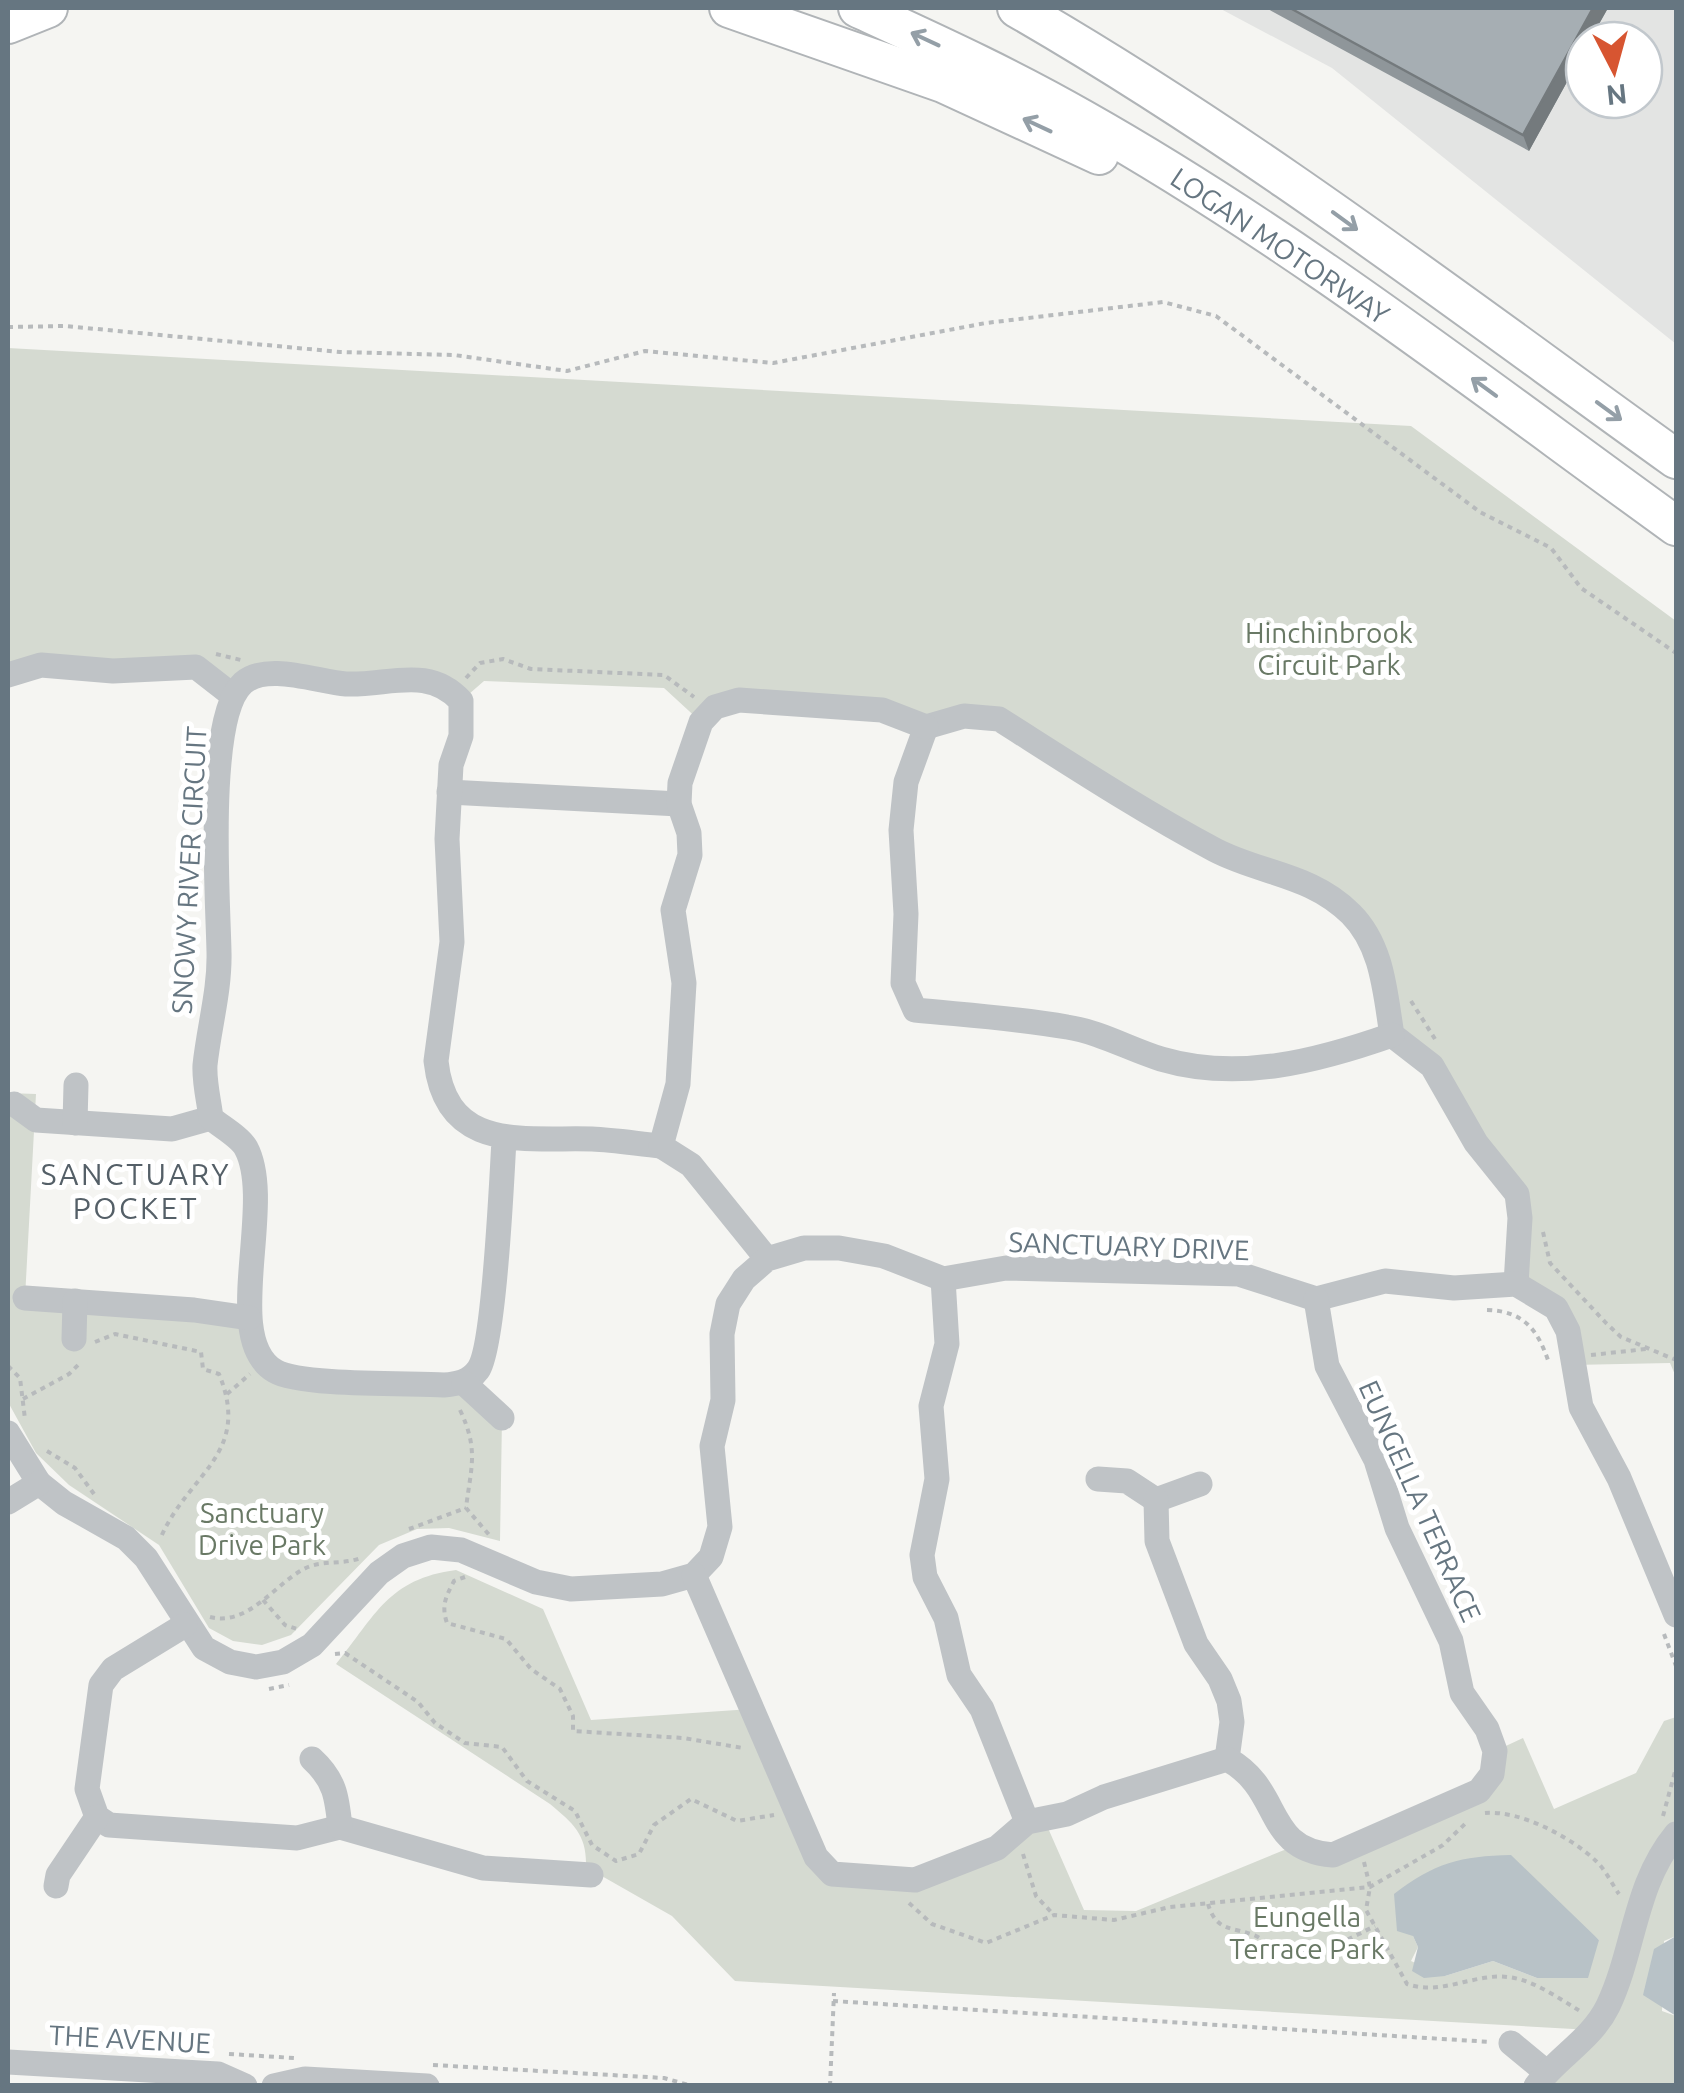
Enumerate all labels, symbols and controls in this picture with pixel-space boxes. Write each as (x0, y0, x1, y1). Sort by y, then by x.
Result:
north arrow (1564, 20, 1664, 120)
one-way arrow (911, 29, 941, 47)
text: N (1605, 79, 1629, 112)
one-way arrow (1023, 115, 1053, 134)
street label: LOGAN MOTORWAY (1165, 161, 1395, 330)
one-way arrow (1331, 211, 1358, 232)
one-way arrow (1471, 377, 1498, 398)
one-way arrow (1595, 400, 1622, 421)
park label: Hinchinbrook Circuit Park (1245, 617, 1413, 680)
street label: SNOWY RIVER CIRCUIT (165, 725, 212, 1015)
district label: SANCTUARY POCKET (41, 1157, 231, 1225)
street label: SANCTUARY DRIVE (1008, 1226, 1250, 1265)
street label: EUNGELLA TERRACE (1353, 1375, 1488, 1626)
park label: Sanctuary Drive Park (198, 1497, 326, 1560)
park label: Eungella Terrace Park (1229, 1901, 1385, 1964)
street label: THE AVENUE (48, 2019, 212, 2058)

